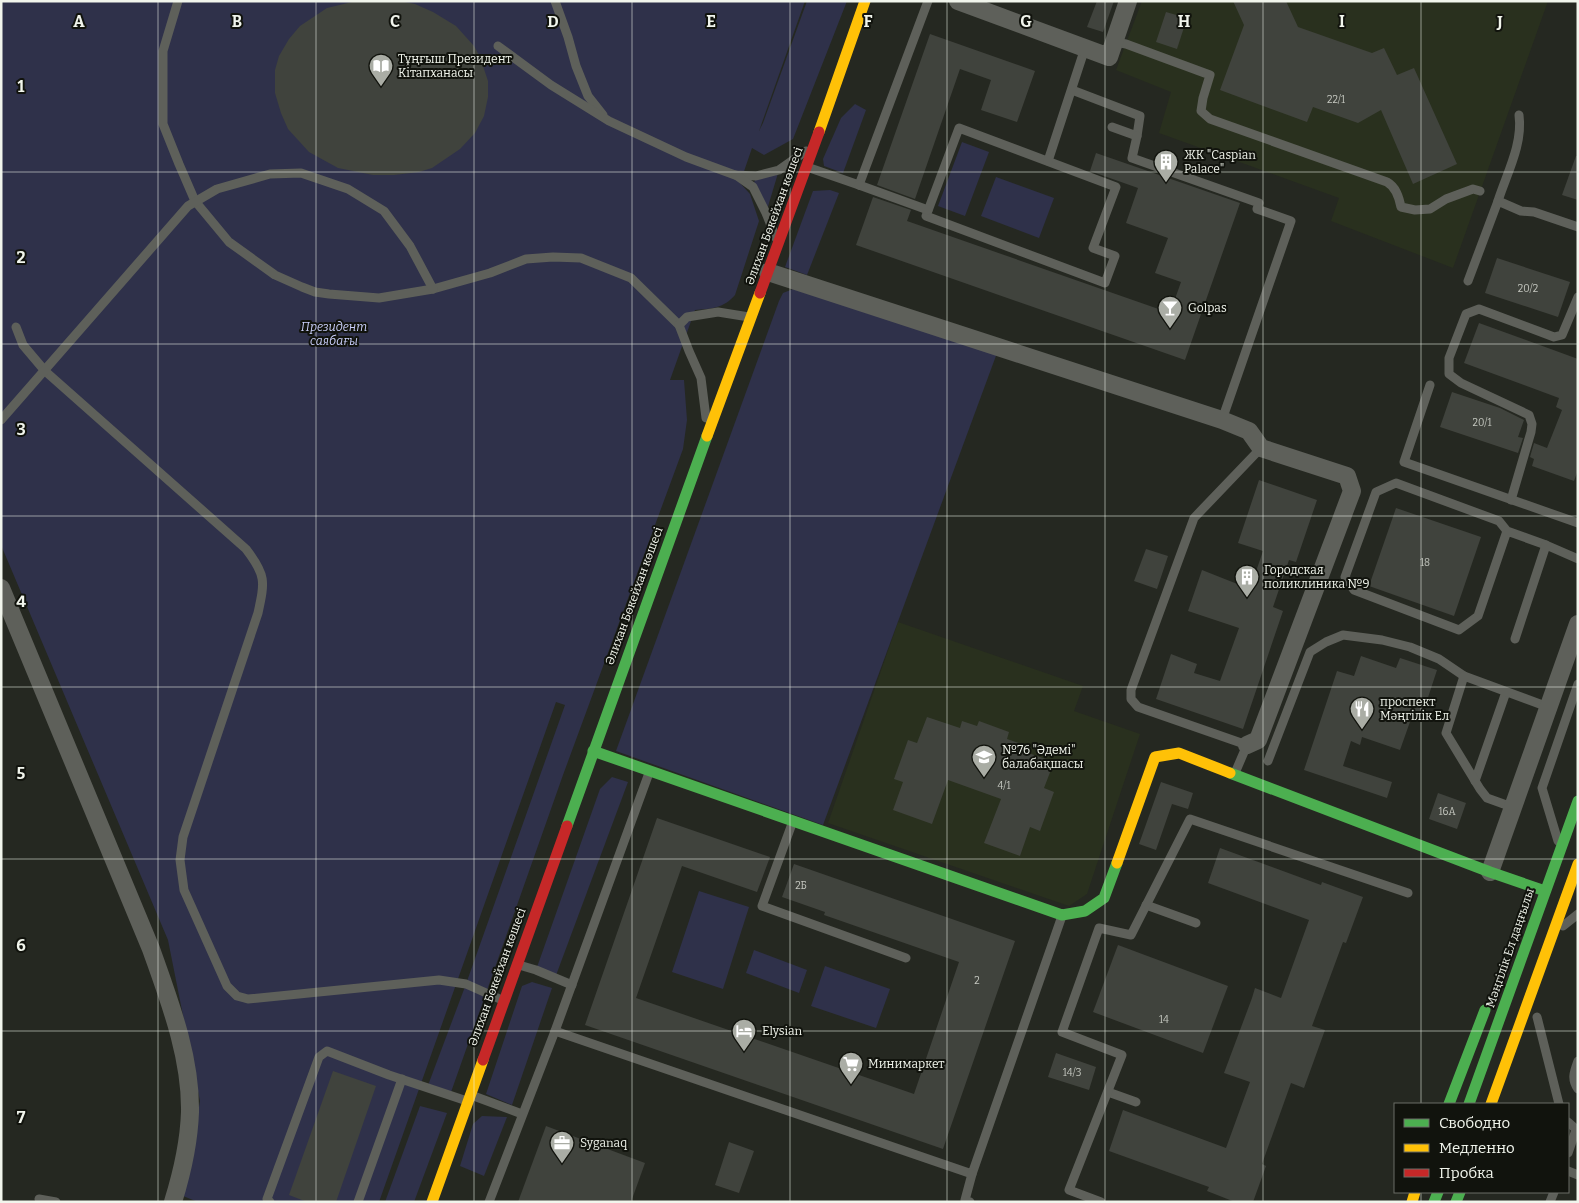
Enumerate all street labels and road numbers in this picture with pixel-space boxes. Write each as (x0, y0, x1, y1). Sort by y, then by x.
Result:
street label: Әлихан Бөкейхан көшесі (743, 145, 806, 287)
street label: Әлихан Бөкейхан көшесі (603, 525, 666, 667)
street label: Мәңгілік Ел даңғылы (1483, 886, 1537, 1010)
street label: Әлихан Бөкейхан көшесі (466, 906, 529, 1048)

